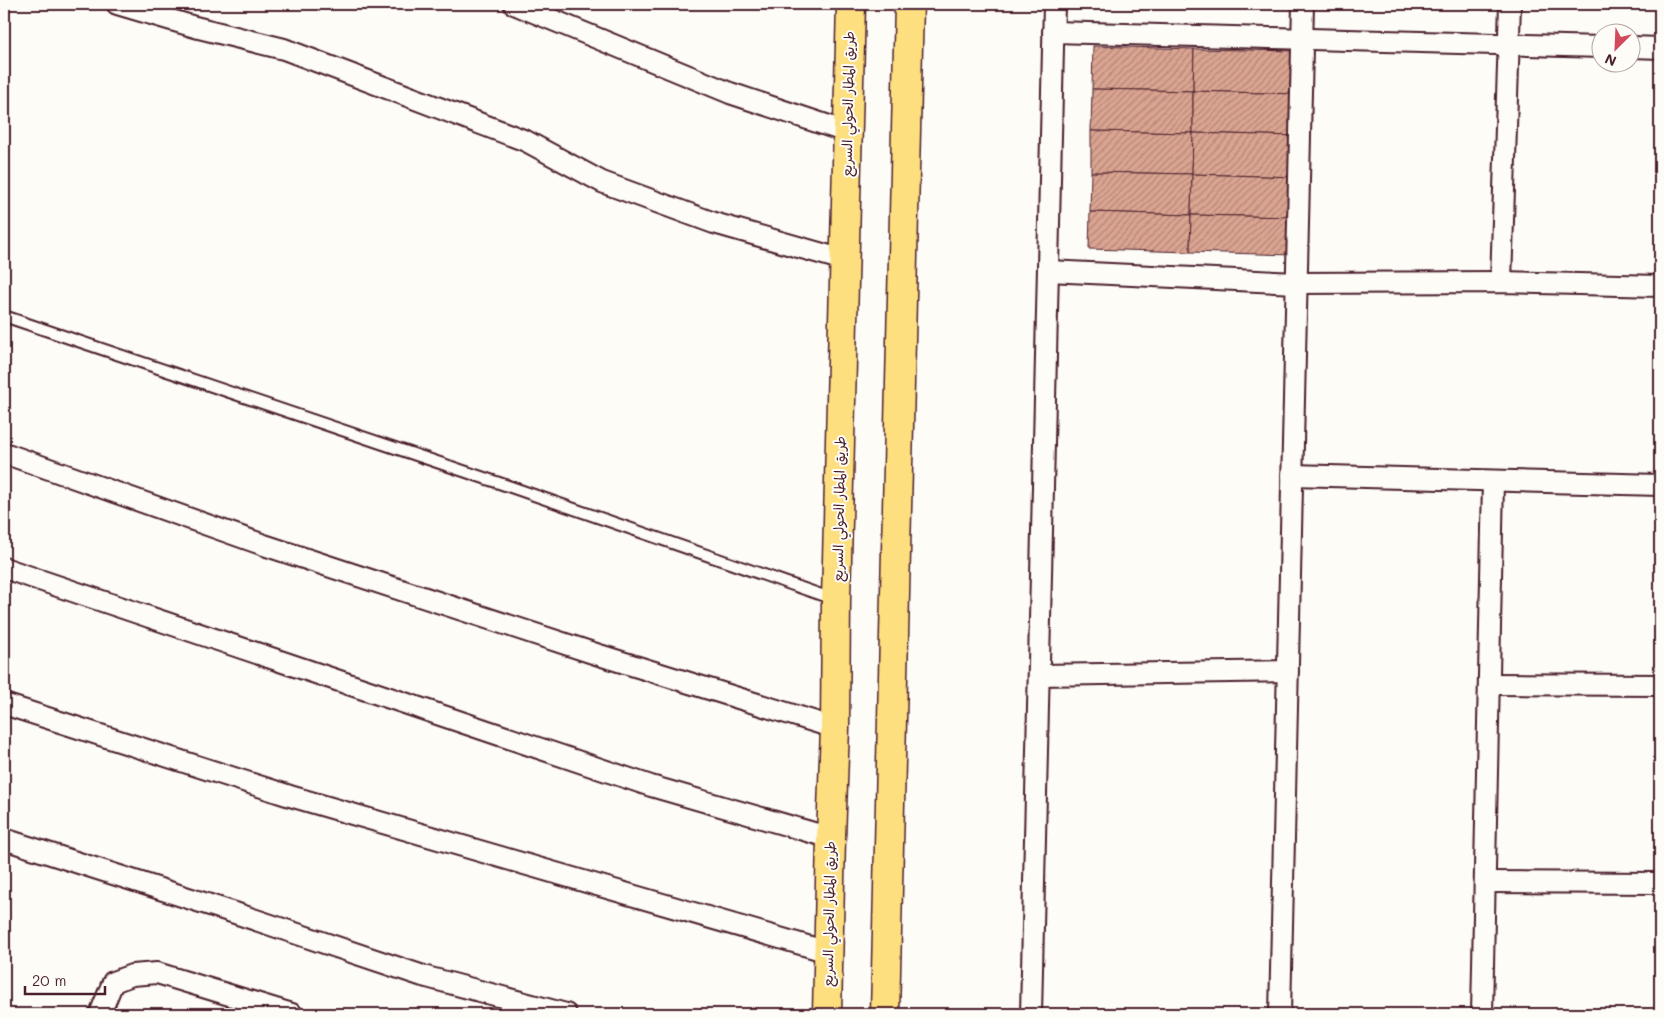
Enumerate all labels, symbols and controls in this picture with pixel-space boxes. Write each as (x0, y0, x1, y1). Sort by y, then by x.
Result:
north arrow (1592, 22, 1642, 72)
street label: طريق المطار الحولي السريع (837, 31, 862, 177)
text: N (1602, 49, 1619, 71)
street label: طريق المطار الحولي السريع (828, 436, 853, 582)
street label: طريق المطار الحولي السريع (818, 841, 843, 987)
scale bar (25, 963, 105, 995)
text: 20 m (32, 970, 66, 990)

